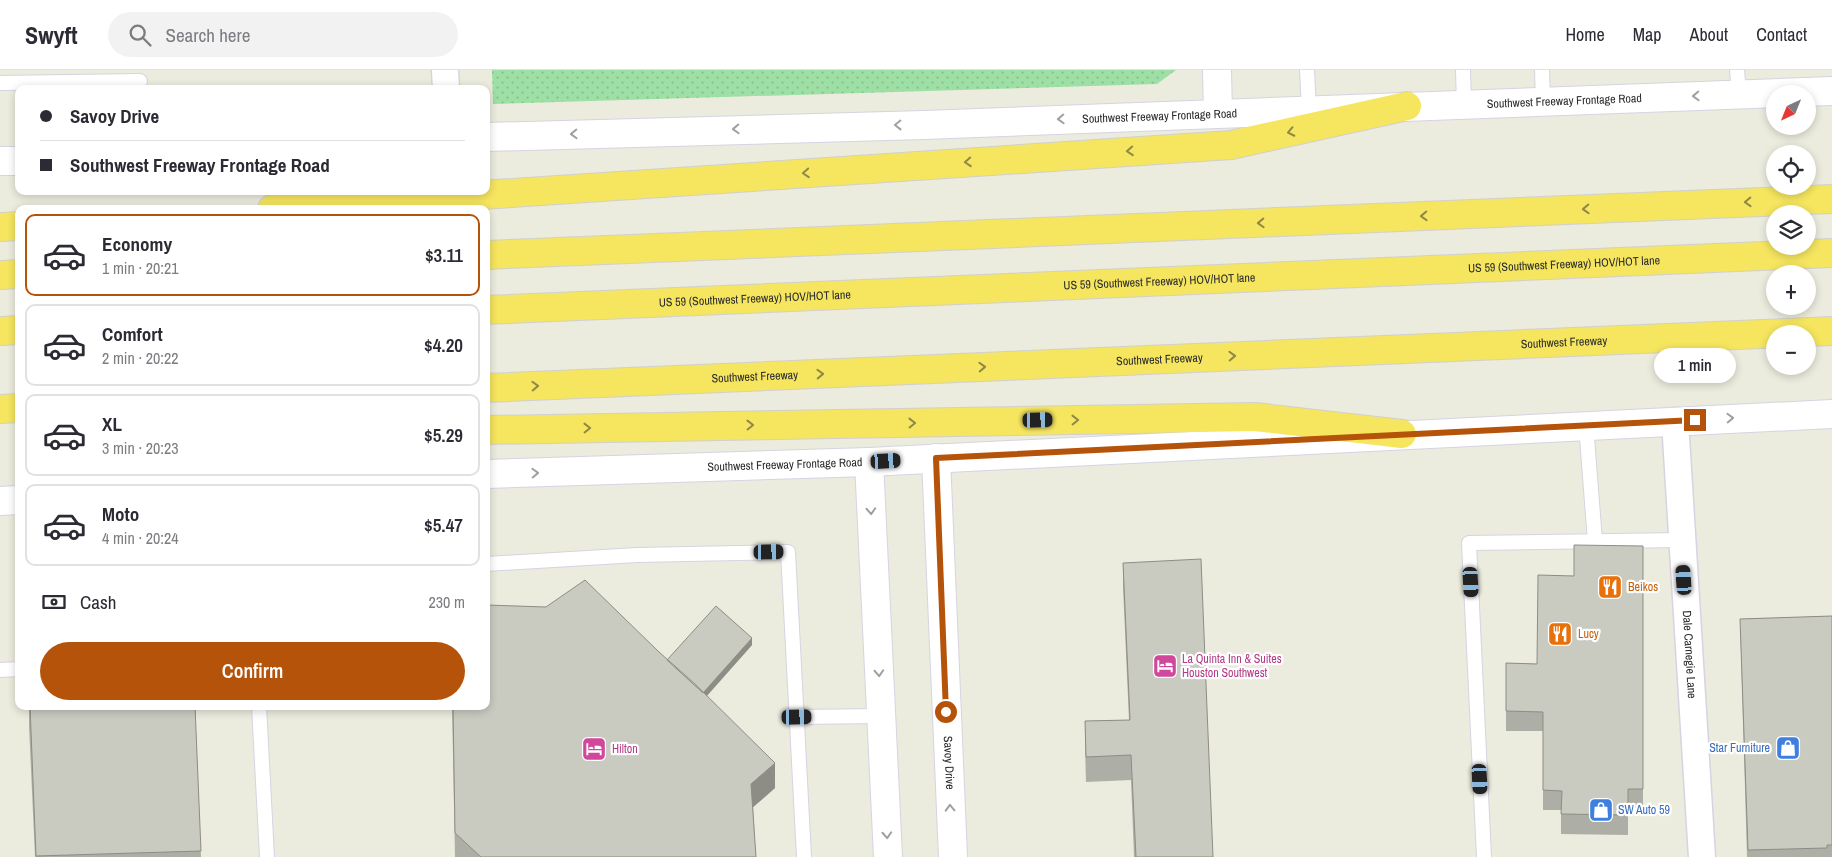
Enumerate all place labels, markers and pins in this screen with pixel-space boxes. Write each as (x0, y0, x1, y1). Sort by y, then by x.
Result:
restaurant icon: Beikos (1597, 574, 1623, 600)
place label: Beikos (1628, 579, 1658, 595)
restaurant icon: Lucy (1547, 621, 1573, 647)
place label: Lucy (1578, 626, 1599, 642)
place label: La Quinta Inn & Suites Houston Southwest (1182, 651, 1282, 681)
hotel icon: La Quinta Inn & Suites Houston Southwest (1152, 653, 1178, 679)
shop icon: Star Furniture (1775, 735, 1801, 761)
hotel icon: Hilton (581, 736, 607, 762)
place label: Star Furniture (1709, 740, 1770, 756)
place label: Hilton (612, 741, 638, 757)
shop icon: SW Auto 59 (1588, 797, 1614, 823)
place label: SW Auto 59 (1618, 802, 1670, 818)

